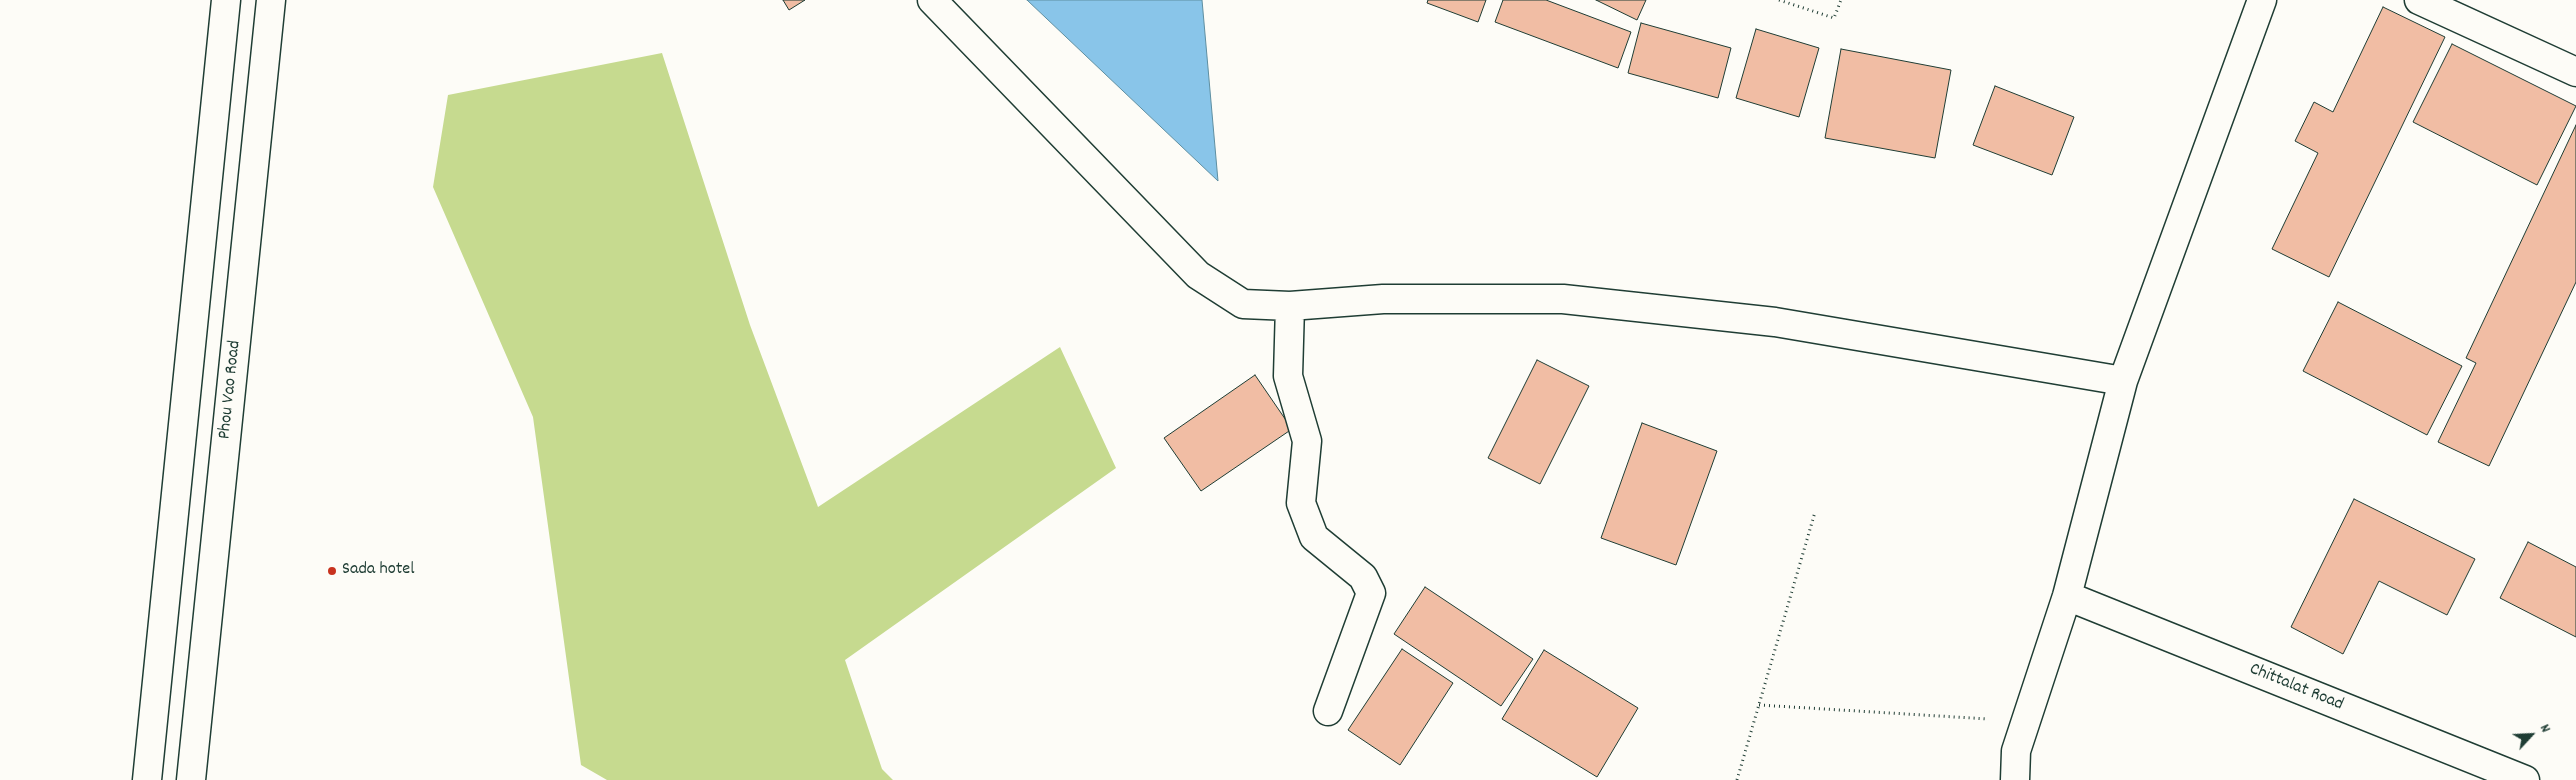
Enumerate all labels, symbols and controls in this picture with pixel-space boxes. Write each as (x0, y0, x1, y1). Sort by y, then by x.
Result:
street label: Phou Vao Road (215, 340, 247, 440)
place label: Sada hotel (342, 560, 414, 582)
marker: Sada hotel (326, 565, 338, 577)
street label: Chittalat Road (2246, 659, 2346, 717)
north arrow (2506, 710, 2556, 760)
text: N (2534, 721, 2555, 736)

